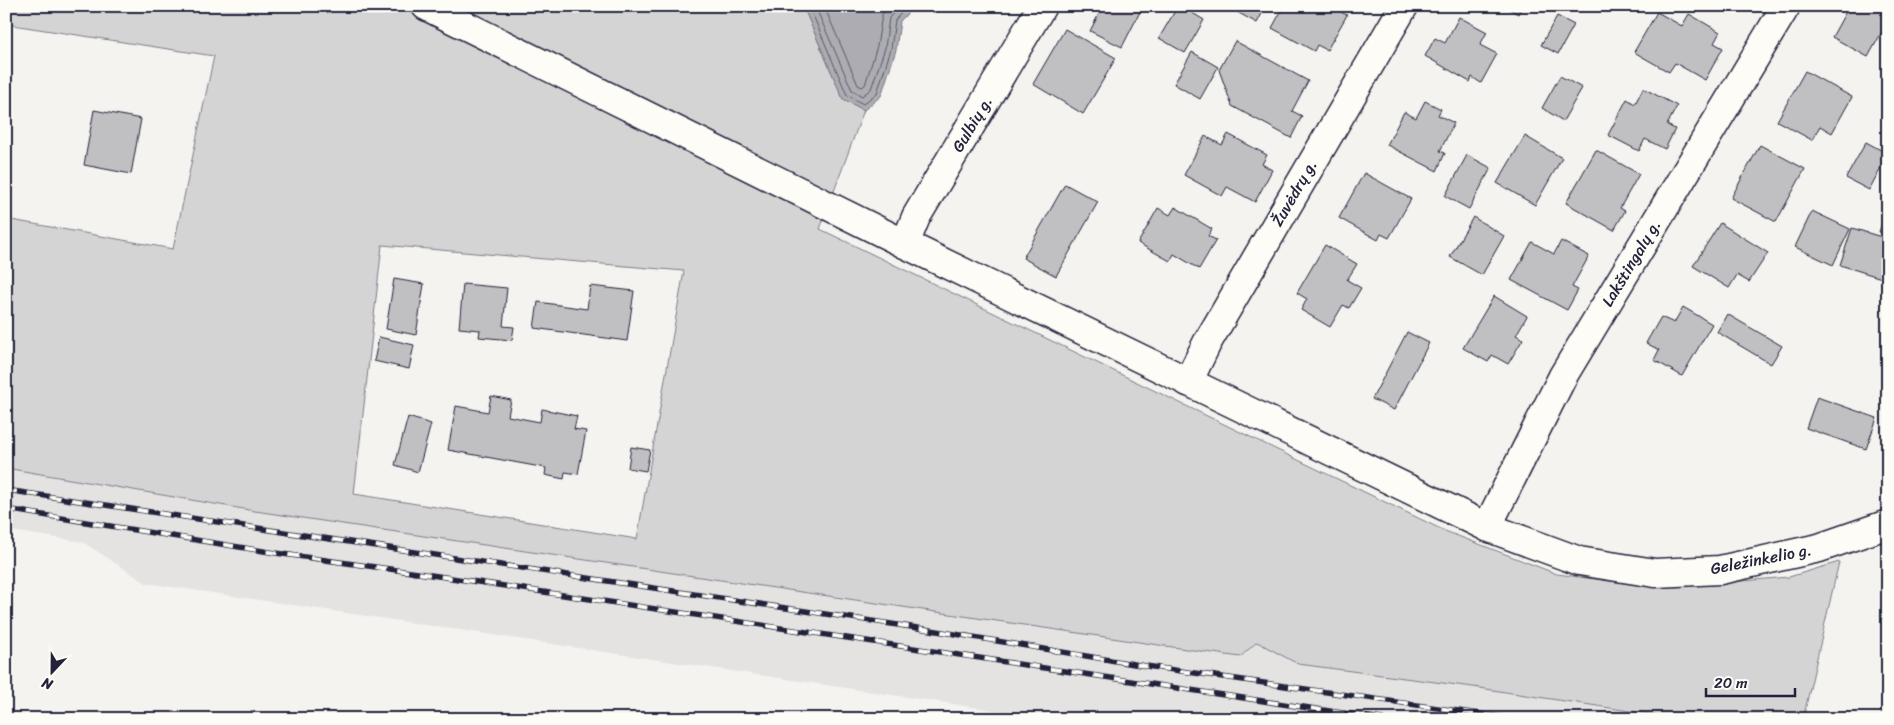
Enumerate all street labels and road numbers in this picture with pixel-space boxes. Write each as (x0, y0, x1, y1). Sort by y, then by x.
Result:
street label: Gulbių g. (944, 90, 1000, 158)
street label: Žuvėdrų g. (1263, 154, 1325, 232)
street label: Lakštingalų g. (1593, 214, 1669, 312)
street label: Geležinkelio g. (1708, 535, 1814, 583)

